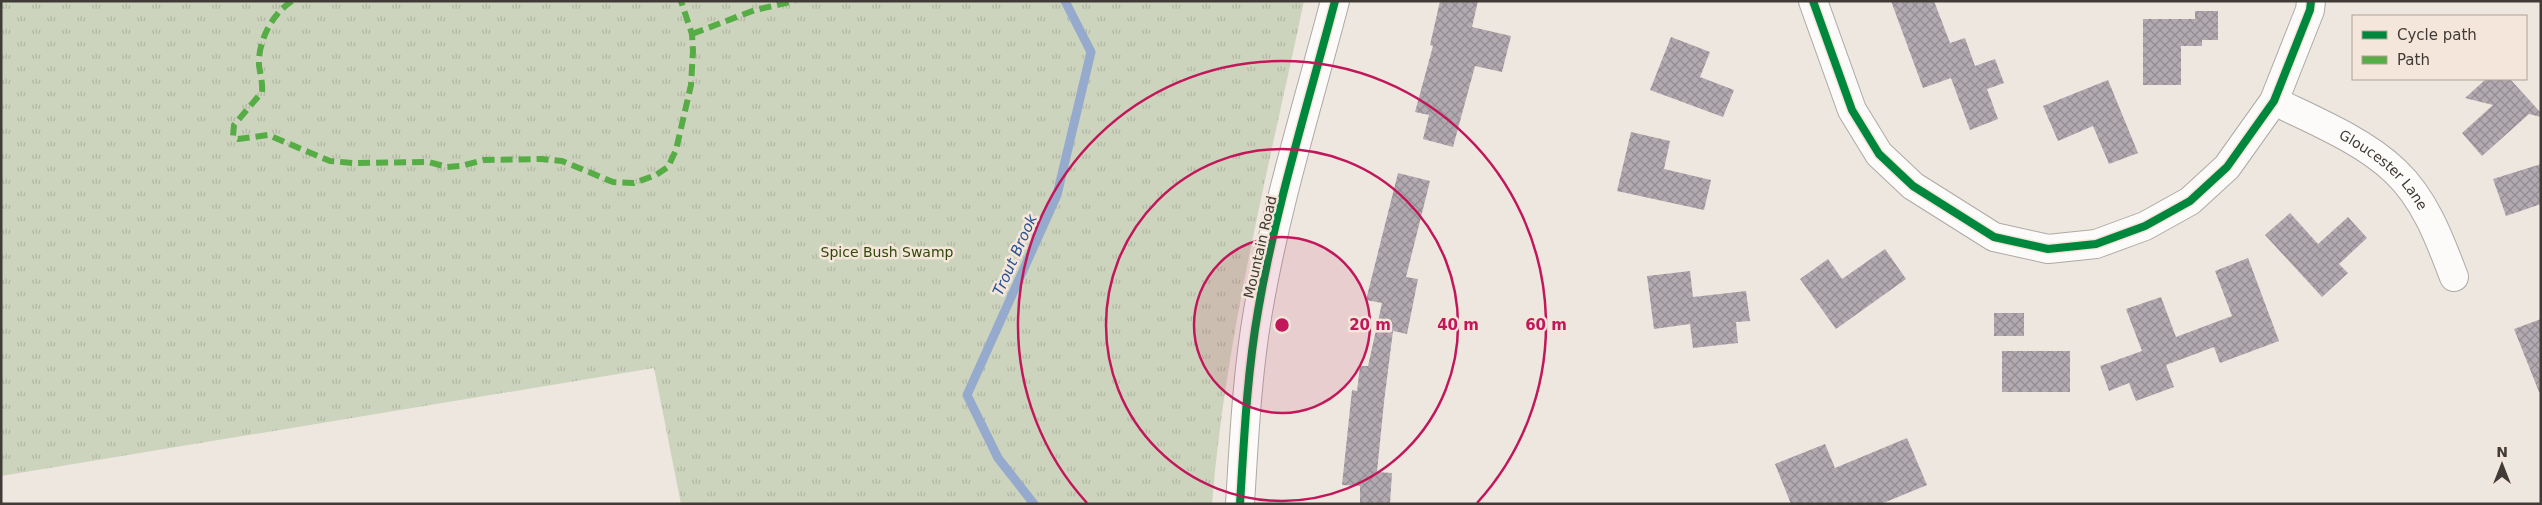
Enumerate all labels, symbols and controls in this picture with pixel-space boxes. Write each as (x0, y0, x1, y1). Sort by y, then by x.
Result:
legend (2352, 15, 2527, 80)
text: Cycle path (2397, 26, 2477, 44)
text: Path (2397, 51, 2430, 69)
street label: Gloucester Lane (2337, 126, 2431, 213)
street label: Mountain Road (1240, 194, 1280, 300)
water label: Trout Brook (989, 210, 1041, 298)
park label: Spice Bush Swamp (821, 244, 954, 260)
centre of rings (1273, 316, 1291, 334)
text: 20 m (1349, 316, 1391, 334)
text: 40 m (1437, 316, 1479, 334)
text: 60 m (1525, 316, 1567, 334)
north arrow (2477, 440, 2527, 490)
text: N (2496, 444, 2508, 460)

